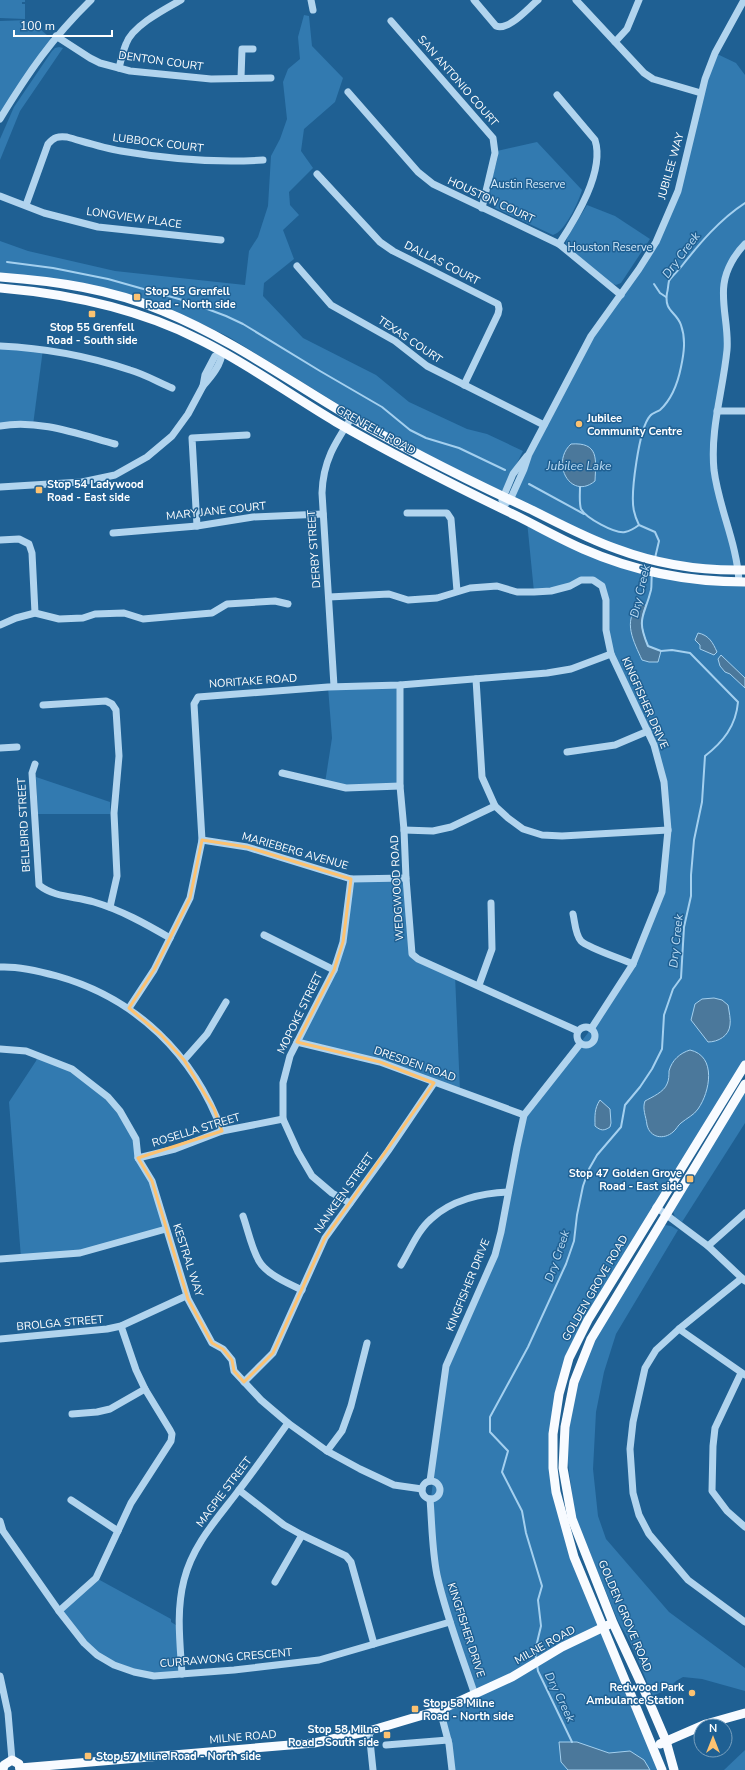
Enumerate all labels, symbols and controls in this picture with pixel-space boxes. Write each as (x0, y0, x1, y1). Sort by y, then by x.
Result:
scale bar (14, 12, 112, 38)
text: 100 m (20, 18, 55, 34)
street label: SAN ANTONIO COURT (414, 32, 502, 130)
street label: DENTON COURT (118, 48, 205, 74)
street label: LUBBOCK COURT (112, 130, 205, 156)
street label: JUBILEE WAY (654, 130, 688, 202)
street label: HOUSTON COURT (445, 173, 537, 227)
park label: Austin Reserve (491, 177, 566, 192)
street label: LONGVIEW PLACE (85, 204, 183, 232)
water label: Dry Creek (658, 228, 704, 281)
street label: DALLAS COURT (402, 238, 483, 289)
park label: Houston Reserve (568, 240, 653, 255)
place label: Stop 55 Grenfell Road - North side (145, 284, 236, 312)
marker: Stop 55 Grenfell Road - North side (132, 292, 142, 302)
marker: Stop 55 Grenfell Road - South side (87, 309, 97, 319)
street label: TEXAS COURT (375, 313, 446, 367)
place label: Stop 55 Grenfell Road - South side (46, 320, 138, 348)
street label: GRENFELL ROAD (333, 402, 419, 458)
place label: Jubilee Community Centre (586, 411, 682, 439)
marker: Jubilee Community Centre (574, 419, 584, 429)
water label: Jubilee Lake (546, 458, 612, 474)
place label: Stop 54 Ladywood Road - East side (47, 477, 144, 505)
marker: Stop 54 Ladywood Road - East side (34, 485, 44, 495)
street label: MARY JANE COURT (165, 498, 267, 524)
street label: DERBY STREET (304, 509, 324, 589)
water label: Dry Creek (626, 562, 654, 619)
street label: KINGFISHER DRIVE (618, 655, 672, 751)
street label: NORITAKE ROAD (208, 670, 298, 692)
street label: BELLBIRD STREET (14, 777, 34, 872)
street label: MARIEBERG AVENUE (240, 829, 350, 873)
street label: WEDGWOOD ROAD (387, 835, 407, 941)
water label: Dry Creek (665, 912, 687, 969)
street label: MOPOKE STREET (274, 969, 326, 1056)
street label: DRESDEN ROAD (372, 1043, 458, 1085)
street label: ROSELLA STREET (150, 1109, 242, 1151)
street label: NANKEEN STREET (311, 1150, 378, 1236)
place label: Stop 47 Golden Grove Road - East side (569, 1166, 682, 1194)
marker: Stop 47 Golden Grove Road - East side (685, 1174, 695, 1184)
street label: KESTRAL WAY (169, 1222, 207, 1299)
water label: Dry Creek (541, 1227, 574, 1284)
street label: GOLDEN GROVE ROAD (558, 1232, 632, 1344)
street label: KINGFISHER DRIVE (443, 1236, 493, 1334)
street label: BROLGA STREET (16, 1312, 105, 1334)
street label: MAGPIE STREET (193, 1454, 256, 1530)
street label: GOLDEN GROVE ROAD (595, 1558, 655, 1674)
street label: KINGFISHER DRIVE (444, 1581, 488, 1679)
street label: MILNE ROAD (512, 1622, 578, 1668)
street label: CURRAWONG CRESCENT (159, 1645, 293, 1671)
water label: Dry Creek (541, 1669, 579, 1726)
place label: Redwood Park Ambulance Station (586, 1680, 685, 1708)
marker: Redwood Park Ambulance Station (687, 1688, 697, 1698)
place label: Stop 58 Milne Road - North side (423, 1696, 514, 1724)
marker: Stop 58 Milne Road - North side (410, 1704, 420, 1714)
north arrow (693, 1718, 733, 1758)
text: N (709, 1721, 717, 1736)
place label: Stop 58 Milne Road - South side (288, 1722, 379, 1750)
street label: MILNE ROAD (209, 1727, 277, 1747)
marker: Stop 58 Milne Road - South side (382, 1730, 392, 1740)
place label: Stop 57 Milne Road - North side (96, 1749, 261, 1764)
marker: Stop 57 Milne Road - North side (83, 1751, 93, 1761)

